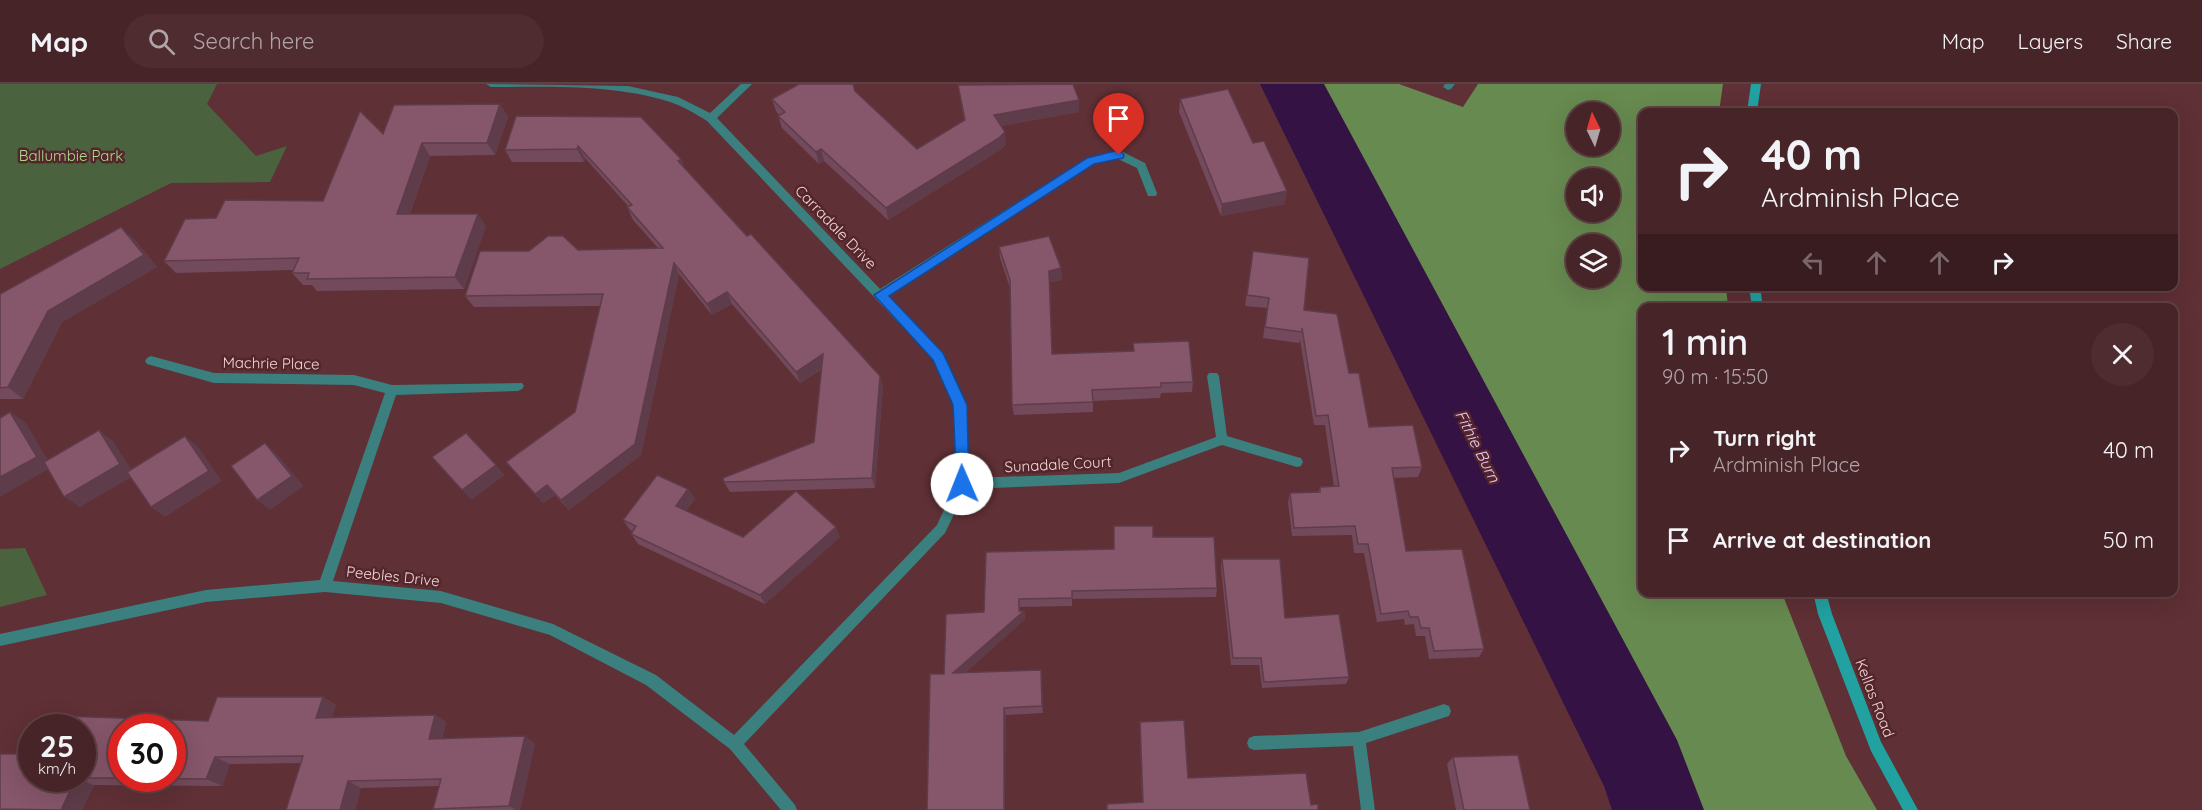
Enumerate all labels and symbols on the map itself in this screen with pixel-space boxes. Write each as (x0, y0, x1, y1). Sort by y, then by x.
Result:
pin (1093, 93, 1144, 155)
north arrow (1566, 102, 1620, 156)
park label: Ballumbie Park (19, 146, 123, 165)
street label: Carradale Drive (791, 181, 881, 273)
street label: Machrie Place (222, 353, 320, 373)
water label: Fithie Burn (1451, 406, 1505, 486)
position arrow (930, 452, 994, 516)
street label: Sunadale Court (1004, 452, 1112, 476)
street label: Peebles Drive (345, 562, 441, 590)
street label: Kellas Road (1851, 656, 1899, 740)
speed limit sign: 30 (108, 714, 186, 792)

